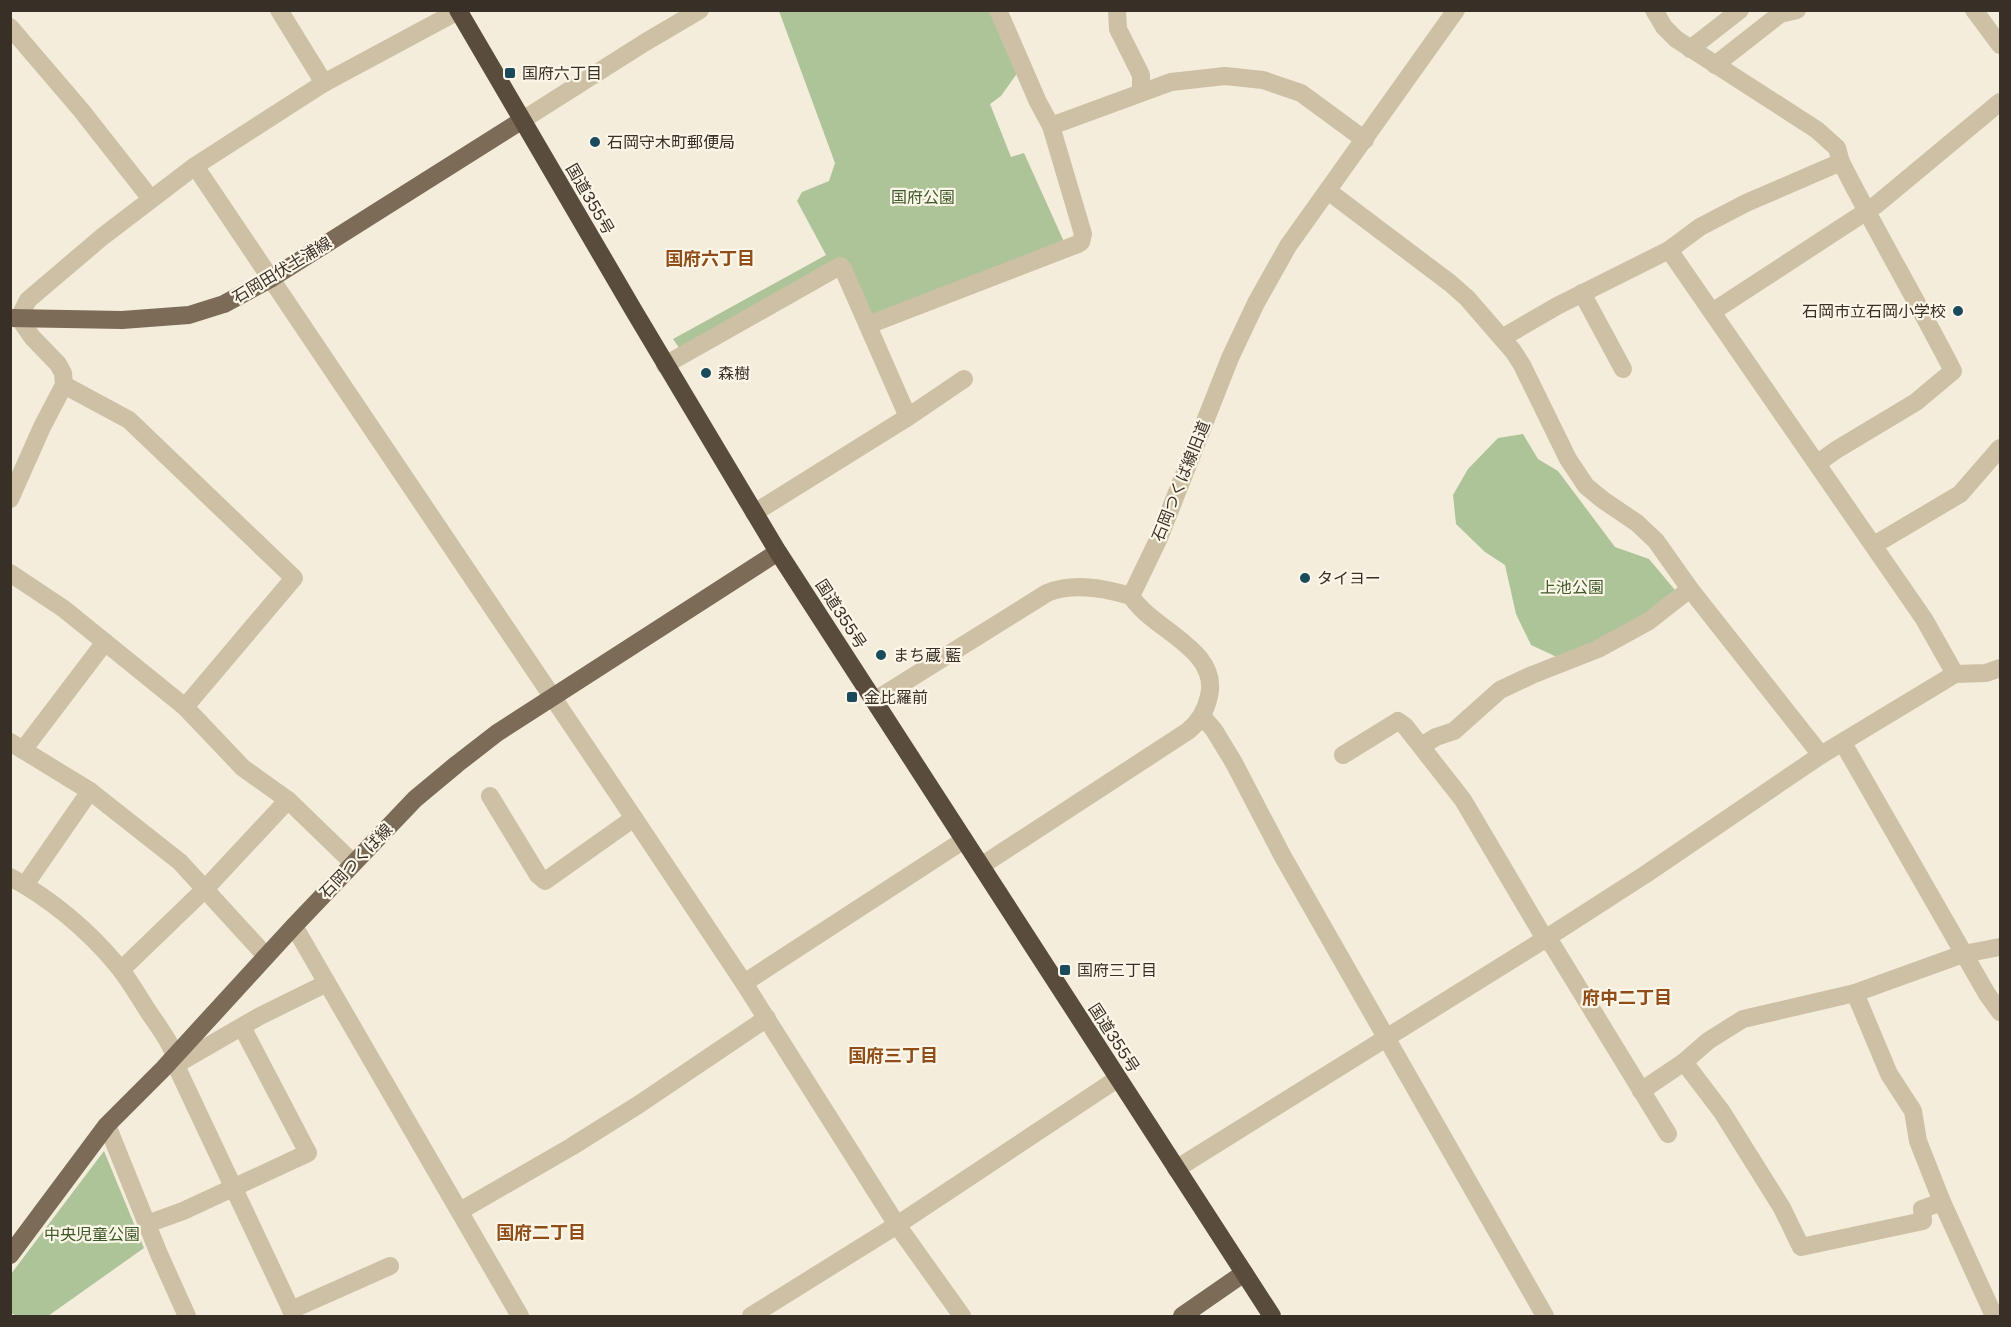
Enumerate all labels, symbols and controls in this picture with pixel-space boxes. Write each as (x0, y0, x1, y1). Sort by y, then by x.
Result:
place label: 国府六丁目 (522, 64, 602, 83)
marker: 国府六丁目 (503, 66, 517, 80)
place label: 石岡守木町郵便局 (607, 133, 735, 152)
marker: 石岡守木町郵便局 (588, 135, 602, 149)
street label: 国道355号 (562, 160, 618, 238)
park label: 国府公園 (891, 188, 955, 207)
street label: 石岡田伏土浦線 (229, 233, 335, 307)
district label: 国府六丁目 (665, 248, 755, 269)
place label: 石岡市立石岡小学校 (1802, 302, 1946, 321)
marker: 石岡市立石岡小学校 (1951, 304, 1965, 318)
place label: 森樹 (718, 364, 750, 383)
marker: 森樹 (699, 366, 713, 380)
street label: 石岡つくば線旧道 (1148, 418, 1214, 544)
place label: タイヨー (1317, 569, 1381, 588)
marker: タイヨー (1298, 571, 1312, 585)
street label: 国道355号 (812, 576, 870, 652)
park label: 上池公園 (1540, 578, 1604, 597)
place label: まち蔵 藍 (893, 646, 961, 665)
marker: まち蔵 藍 (874, 648, 888, 662)
place label: 金比羅前 (864, 688, 928, 707)
marker: 金比羅前 (845, 690, 859, 704)
street label: 石岡つくば線 (316, 820, 396, 902)
place label: 国府三丁目 (1077, 961, 1157, 980)
marker: 国府三丁目 (1058, 963, 1072, 977)
district label: 府中二丁目 (1582, 987, 1672, 1008)
street label: 国道355号 (1085, 1000, 1143, 1076)
district label: 国府三丁目 (848, 1045, 938, 1066)
district label: 国府二丁目 (496, 1222, 586, 1243)
park label: 中央児童公園 (44, 1225, 140, 1244)

